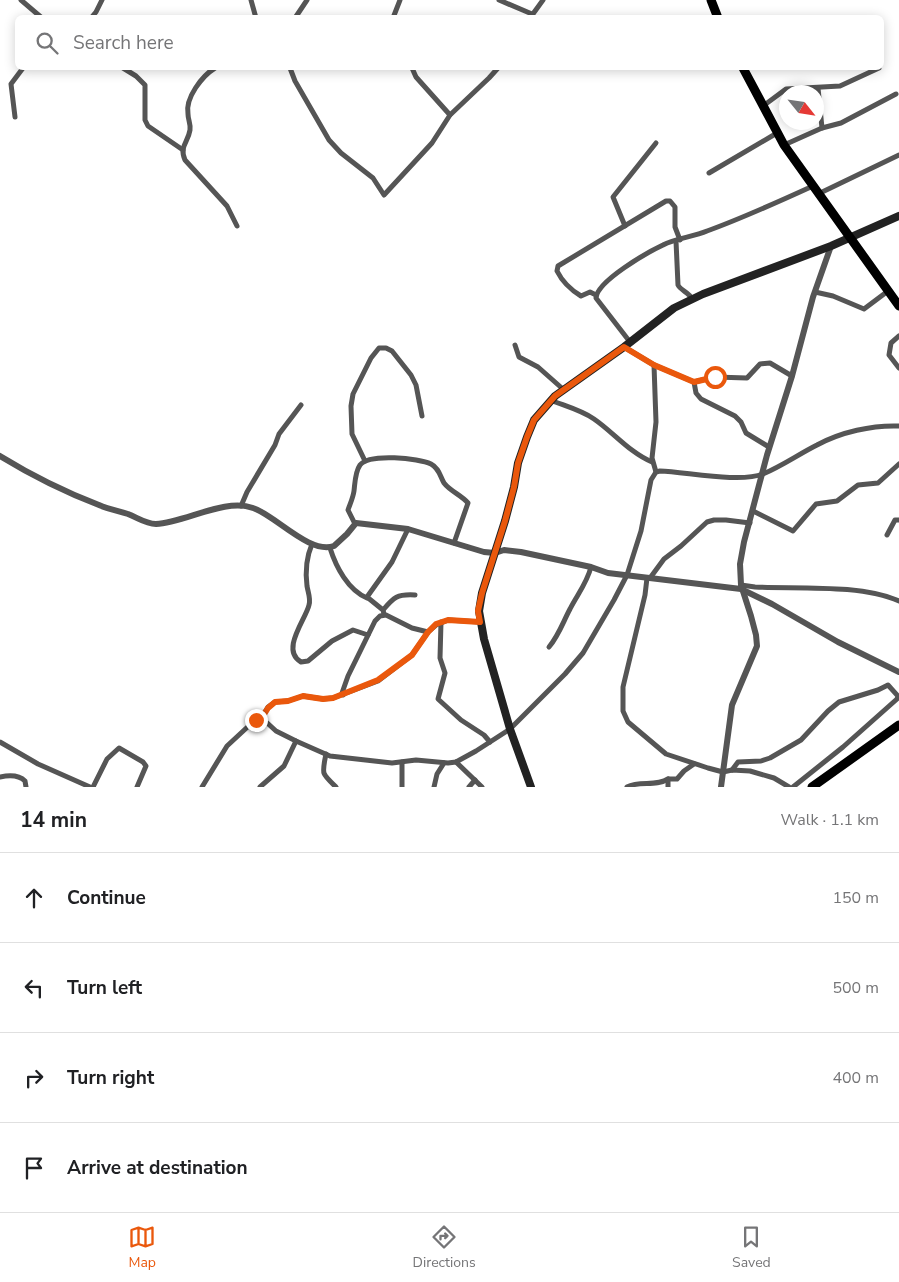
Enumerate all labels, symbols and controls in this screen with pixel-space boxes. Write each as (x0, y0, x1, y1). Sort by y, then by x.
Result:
search box (15, 15, 884, 70)
icon: search (33, 29, 61, 57)
text: Search here (73, 30, 174, 56)
north arrow (779, 85, 824, 130)
route start (704, 366, 727, 389)
route end (245, 709, 268, 732)
text: 14 min (20, 806, 87, 834)
text: Walk · 1.1 km (781, 809, 879, 831)
icon: ahead (20, 884, 48, 912)
text: Continue (67, 885, 146, 911)
text: 150 m (832, 887, 879, 909)
icon: left (20, 974, 48, 1002)
text: Turn left (67, 975, 142, 1001)
text: 500 m (832, 977, 879, 999)
icon: right (20, 1064, 48, 1092)
text: Turn right (67, 1065, 154, 1091)
text: 400 m (832, 1067, 879, 1089)
icon: arrive (20, 1154, 48, 1182)
text: Arrive at destination (67, 1155, 248, 1181)
tab: Map (128, 1223, 156, 1272)
tab: Directions (413, 1223, 476, 1272)
tab: Saved (732, 1223, 771, 1272)

